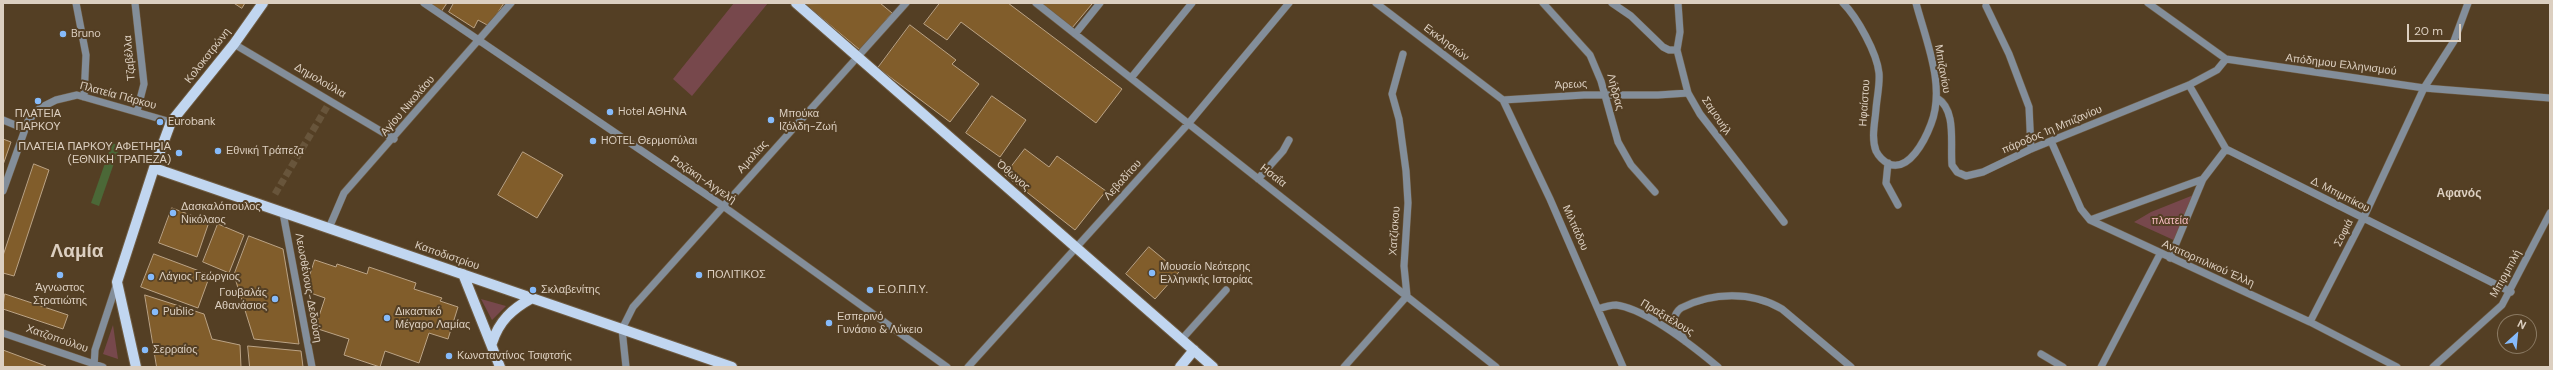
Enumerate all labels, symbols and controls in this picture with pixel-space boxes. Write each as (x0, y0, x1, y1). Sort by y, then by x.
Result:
scale bar (2409, 16, 2463, 42)
street label: Εκκλησιών (1421, 22, 1471, 64)
text: 20 m (2414, 23, 2443, 39)
street label: Κολοκοτρώνη (182, 26, 234, 86)
place label: Bruno (71, 27, 101, 41)
marker: Bruno (58, 29, 68, 39)
street label: Τζαβέλλα (121, 35, 139, 81)
street label: Μπιζανίου (1931, 44, 1953, 94)
street label: Απόδημου Ελληνισμού (2285, 52, 2397, 78)
street label: Δημολούλια (292, 61, 348, 101)
street label: Λήδρας (1604, 72, 1626, 112)
street label: Αγίου Νικολάου (378, 73, 438, 139)
street label: Άρεως (1554, 78, 1588, 92)
street label: Πλατεία Πάρκου (78, 79, 158, 113)
street label: Ηφαίστου (1857, 79, 1873, 127)
street label: Σαμουήλ (1698, 94, 1734, 138)
marker: ΠΛΑΤΕΙΑ ΠΑΡΚΟΥ (33, 96, 43, 106)
street label: πάροδος 1η Μπιζανίου (2000, 103, 2104, 157)
place label: Hotel ΑΘΗΝΑ (618, 105, 686, 119)
place label: ΠΛΑΤΕΙΑ ΠΑΡΚΟΥ (15, 107, 61, 133)
marker: Hotel ΑΘΗΝΑ (605, 107, 615, 117)
place label: Μπούκα Ιζόλδη-Ζωή (779, 107, 837, 133)
place label: Eurobank (168, 115, 216, 129)
marker: Μπούκα Ιζόλδη-Ζωή (766, 115, 776, 125)
marker: Eurobank (155, 117, 165, 127)
place label: HOTEL Θερμοπύλαι (601, 134, 697, 148)
marker: HOTEL Θερμοπύλαι (588, 136, 598, 146)
street label: Αμαλίας (735, 138, 771, 176)
place label: ΠΛΑΤΕΙΑ ΠΑΡΚΟΥ ΑΦΕΤΗΡΙΑ (ΕΘΝΙΚΗ ΤΡΑΠΕΖΑ) (18, 140, 171, 166)
place label: Εθνική Τράπεζα (226, 144, 304, 158)
marker: Εθνική Τράπεζα (213, 146, 223, 156)
marker: ΠΛΑΤΕΙΑ ΠΑΡΚΟΥ ΑΦΕΤΗΡΙΑ (ΕΘΝΙΚΗ ΤΡΑΠΕΖΑ) (174, 148, 184, 158)
street label: Ροζάκη-Αγγελή (668, 153, 738, 207)
street label: Λεβαδίτου (1101, 157, 1145, 203)
street label: Όθωνος (994, 158, 1032, 194)
street label: Ησαΐα (1257, 162, 1289, 190)
street label: Δ. Μπιμπίκου (2308, 174, 2372, 216)
district label: Αφανός (2437, 187, 2481, 201)
place label: Δασκαλόπουλος Νικόλαος (181, 200, 261, 226)
street label: Μιλτιάδου (1559, 203, 1591, 253)
street label: Χατζίσκου (1387, 206, 1403, 256)
marker: Δασκαλόπουλος Νικόλαος (168, 208, 178, 218)
park label: πλατεία (2152, 214, 2188, 228)
street label: Σοφιά (2332, 217, 2356, 249)
street label: Λεωσθένους-Δεδούση (292, 232, 324, 344)
street label: Αντιτορπιλικού Έλλη (2160, 238, 2256, 290)
street label: Καποδιστρίου (413, 239, 481, 273)
district label: Λαμία (51, 241, 103, 263)
street label: Μπιρμπιλή (2488, 248, 2524, 300)
place label: Μουσείο Νεότερης Ελληνικής Ιστορίας (1160, 260, 1253, 286)
place label: ΠΟΛΙΤΙΚΟΣ (707, 268, 766, 282)
marker: Μουσείο Νεότερης Ελληνικής Ιστορίας (1147, 268, 1157, 278)
marker: Άγνωστος Στρατιώτης (55, 270, 65, 280)
place label: Λάγιος Γεώργιος (159, 270, 240, 284)
marker: ΠΟΛΙΤΙΚΟΣ (694, 270, 704, 280)
marker: Λάγιος Γεώργιος (146, 272, 156, 282)
place label: Άγνωστος Στρατιώτης (33, 281, 87, 307)
place label: Σκλαβενίτης (541, 283, 600, 297)
place label: Ε.Ο.Π.Π.Υ. (878, 283, 928, 297)
marker: Σκλαβενίτης (528, 285, 538, 295)
marker: Ε.Ο.Π.Π.Υ. (865, 285, 875, 295)
place label: Γουβαλάς Αθανάσιος (215, 286, 267, 312)
marker: Γουβαλάς Αθανάσιος (270, 294, 280, 304)
street label: Πραξιτέλους (1638, 297, 1696, 339)
place label: Public (163, 305, 194, 319)
place label: Δικαστικό Μέγαρο Λαμίας (395, 305, 470, 331)
marker: Public (150, 307, 160, 317)
place label: Εσπερινό Γυνάσιο & Λύκειο (837, 310, 923, 336)
marker: Δικαστικό Μέγαρο Λαμίας (382, 313, 392, 323)
north arrow (2497, 314, 2537, 354)
text: N (2515, 316, 2529, 332)
marker: Εσπερινό Γυνάσιο & Λύκειο (824, 318, 834, 328)
street label: Χατζοπούλου (24, 322, 90, 356)
place label: Σερραίος (153, 343, 197, 357)
marker: Σερραίος (140, 345, 150, 355)
place label: Κωνσταντίνος Τσιφτσής (457, 349, 572, 363)
marker: Κωνσταντίνος Τσιφτσής (444, 351, 454, 361)

